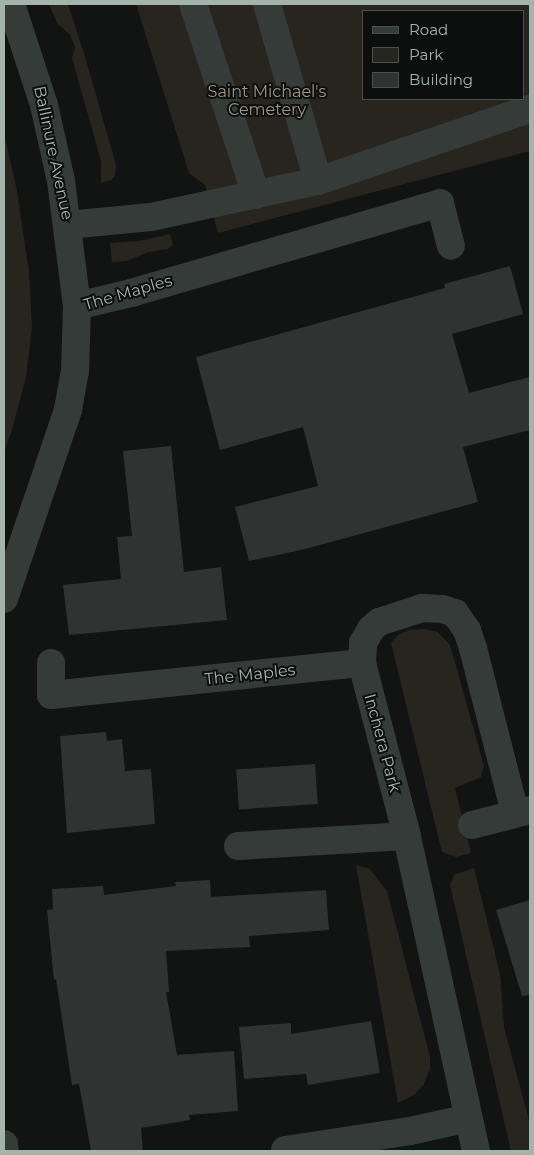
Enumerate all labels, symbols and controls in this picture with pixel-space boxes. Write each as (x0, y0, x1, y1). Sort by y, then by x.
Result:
legend (362, 10, 524, 100)
text: Road (409, 20, 448, 39)
text: Park (409, 45, 443, 64)
text: Building (409, 70, 473, 89)
park label: Saint Michael's Cemetery (208, 82, 326, 120)
street label: Ballinure Avenue (29, 84, 77, 222)
street label: The Maples (82, 271, 174, 315)
street label: The Maples (204, 661, 296, 689)
street label: Inchera Park (360, 692, 404, 794)

